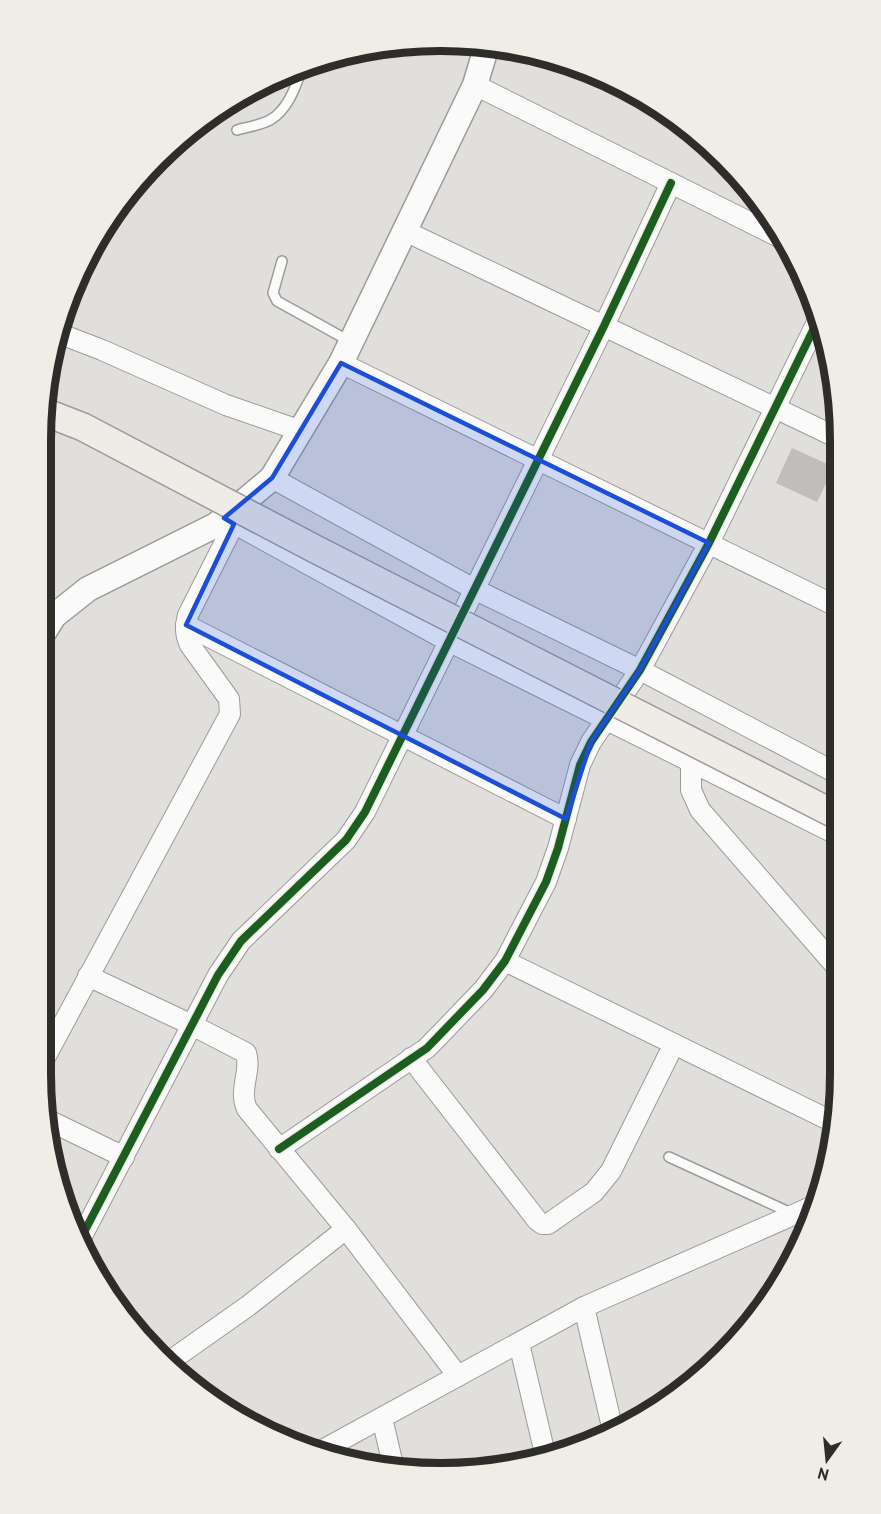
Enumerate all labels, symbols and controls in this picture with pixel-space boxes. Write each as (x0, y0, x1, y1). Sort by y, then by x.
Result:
north arrow (797, 1430, 857, 1490)
text: N (815, 1463, 831, 1486)

